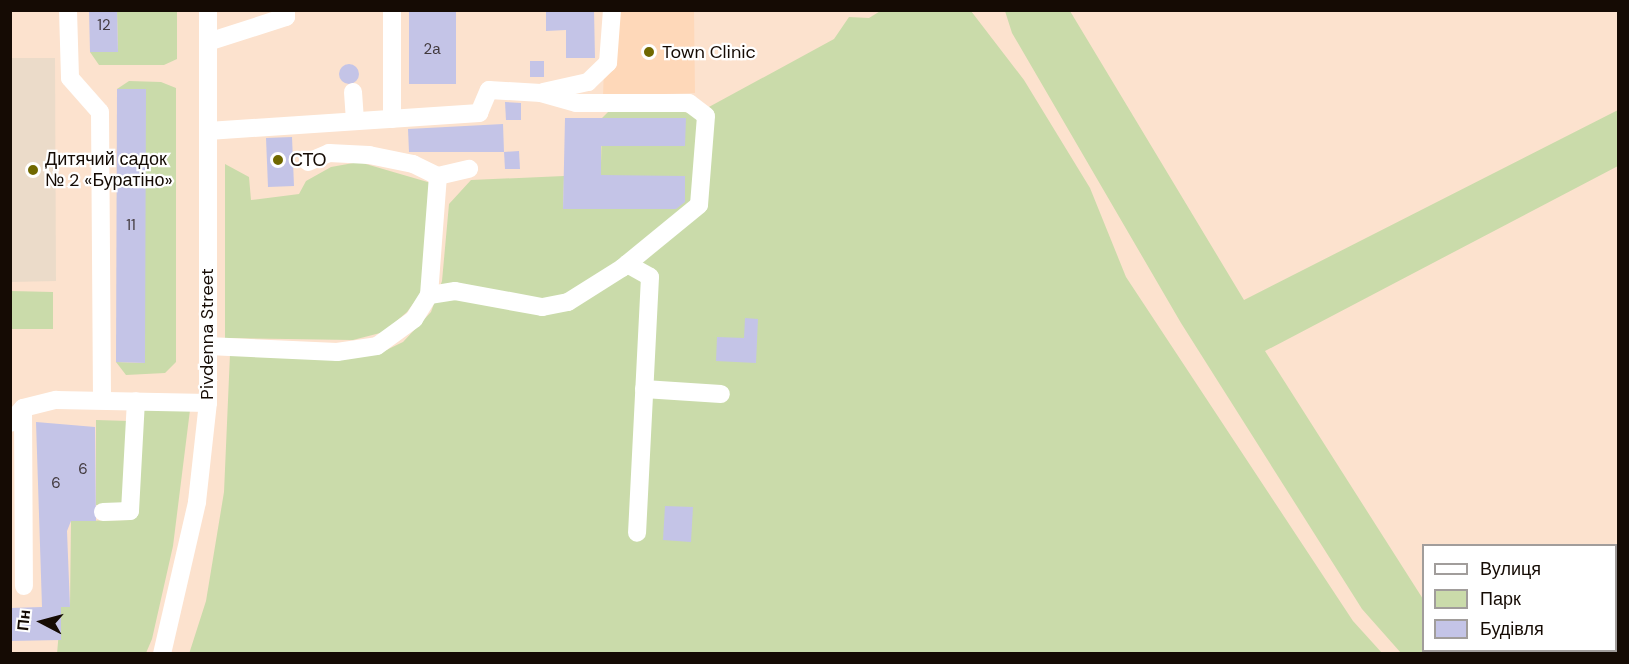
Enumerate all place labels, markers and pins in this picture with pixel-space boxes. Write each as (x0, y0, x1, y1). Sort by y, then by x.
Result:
place label: Town Clinic (662, 41, 756, 63)
marker: Town Clinic (640, 43, 658, 61)
place label: Дитячий садок № 2 «Буратіно» (45, 149, 173, 192)
place label: СТО (290, 149, 327, 171)
marker: СТО (271, 153, 285, 167)
marker: Дитячий садок № 2 «Буратіно» (26, 163, 40, 177)

